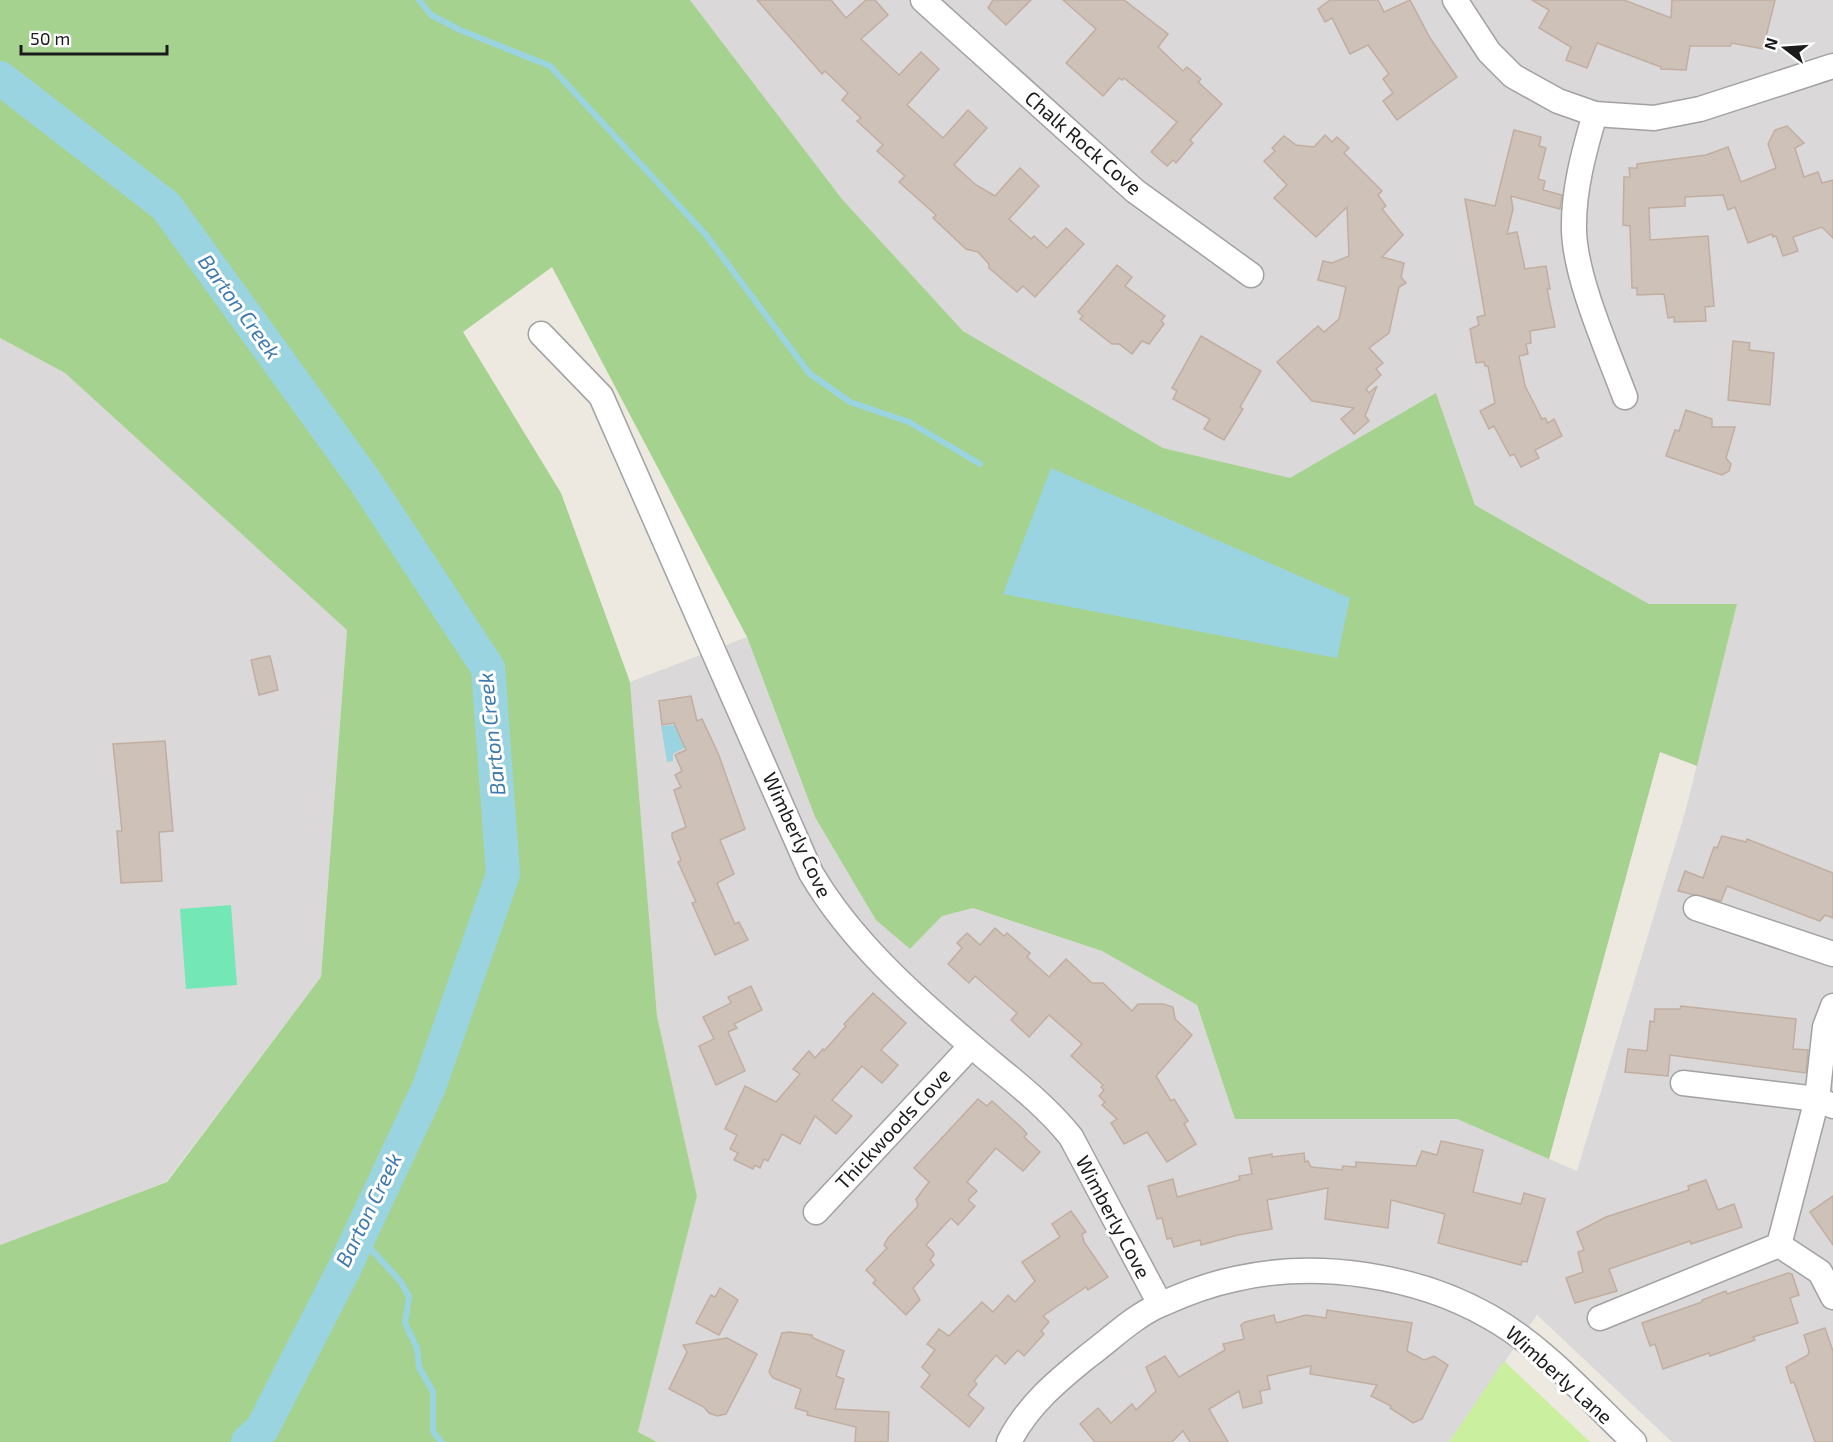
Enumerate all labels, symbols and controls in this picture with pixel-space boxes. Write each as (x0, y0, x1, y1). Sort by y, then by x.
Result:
scale bar (21, 18, 166, 56)
north arrow (1755, 18, 1815, 78)
text: 50 m (30, 27, 70, 49)
text: N (1759, 35, 1781, 52)
street label: Chalk Rock Cove (1021, 85, 1147, 199)
water label: Barton Creek (194, 249, 287, 363)
water label: Barton Creek (472, 671, 509, 797)
street label: Wimberly Cove (758, 768, 837, 901)
street label: Thickwoods Cove (830, 1063, 955, 1194)
water label: Barton Creek (329, 1148, 406, 1270)
street label: Wimberly Cove (1071, 1151, 1156, 1282)
street label: Wimberly Lane (1501, 1320, 1618, 1428)

